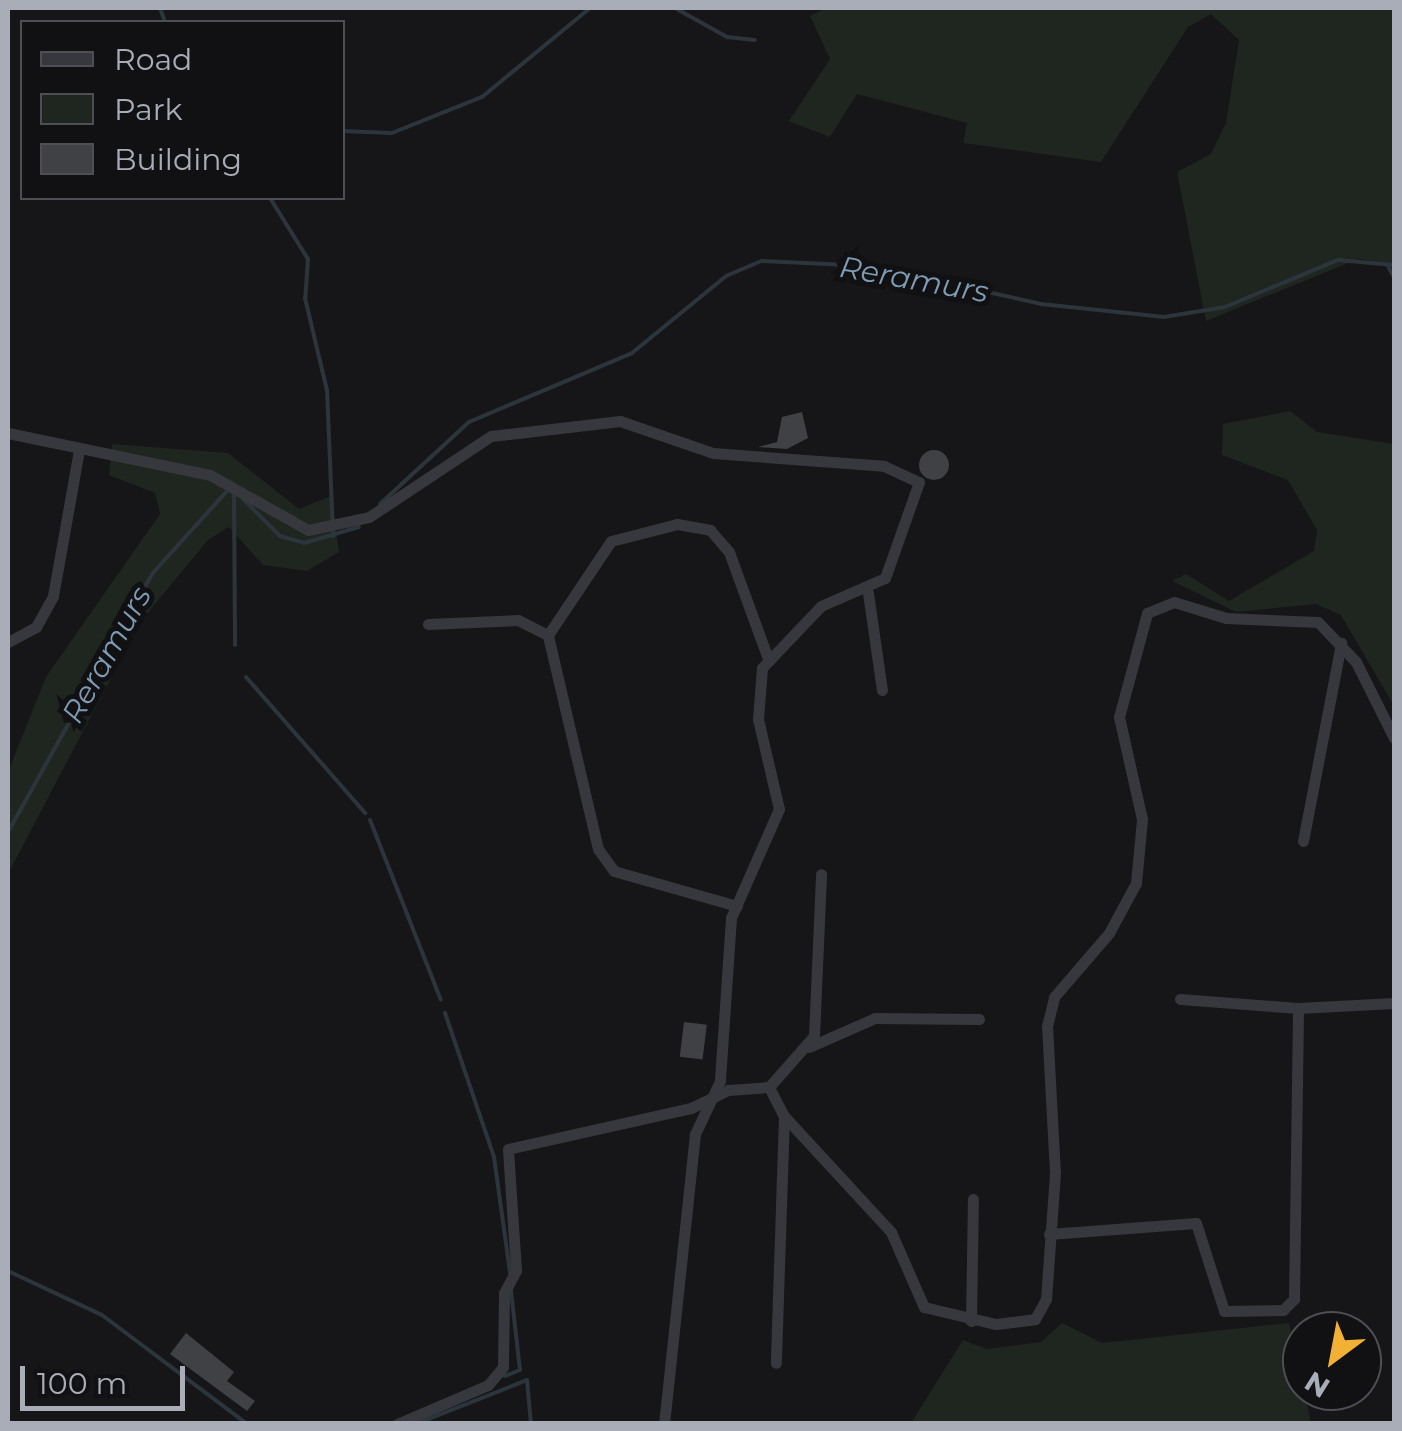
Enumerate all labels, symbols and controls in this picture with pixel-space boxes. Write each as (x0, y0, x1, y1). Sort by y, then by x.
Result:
legend (20, 20, 345, 200)
text: Road (114, 41, 192, 78)
text: Park (114, 91, 183, 128)
text: Building (114, 141, 242, 178)
water label: Reramurs (837, 249, 991, 311)
water label: Reramurs (55, 581, 159, 729)
north arrow (1282, 1311, 1382, 1411)
scale bar (25, 1346, 190, 1408)
text: N (1299, 1364, 1336, 1405)
text: 100 m (37, 1365, 127, 1402)

